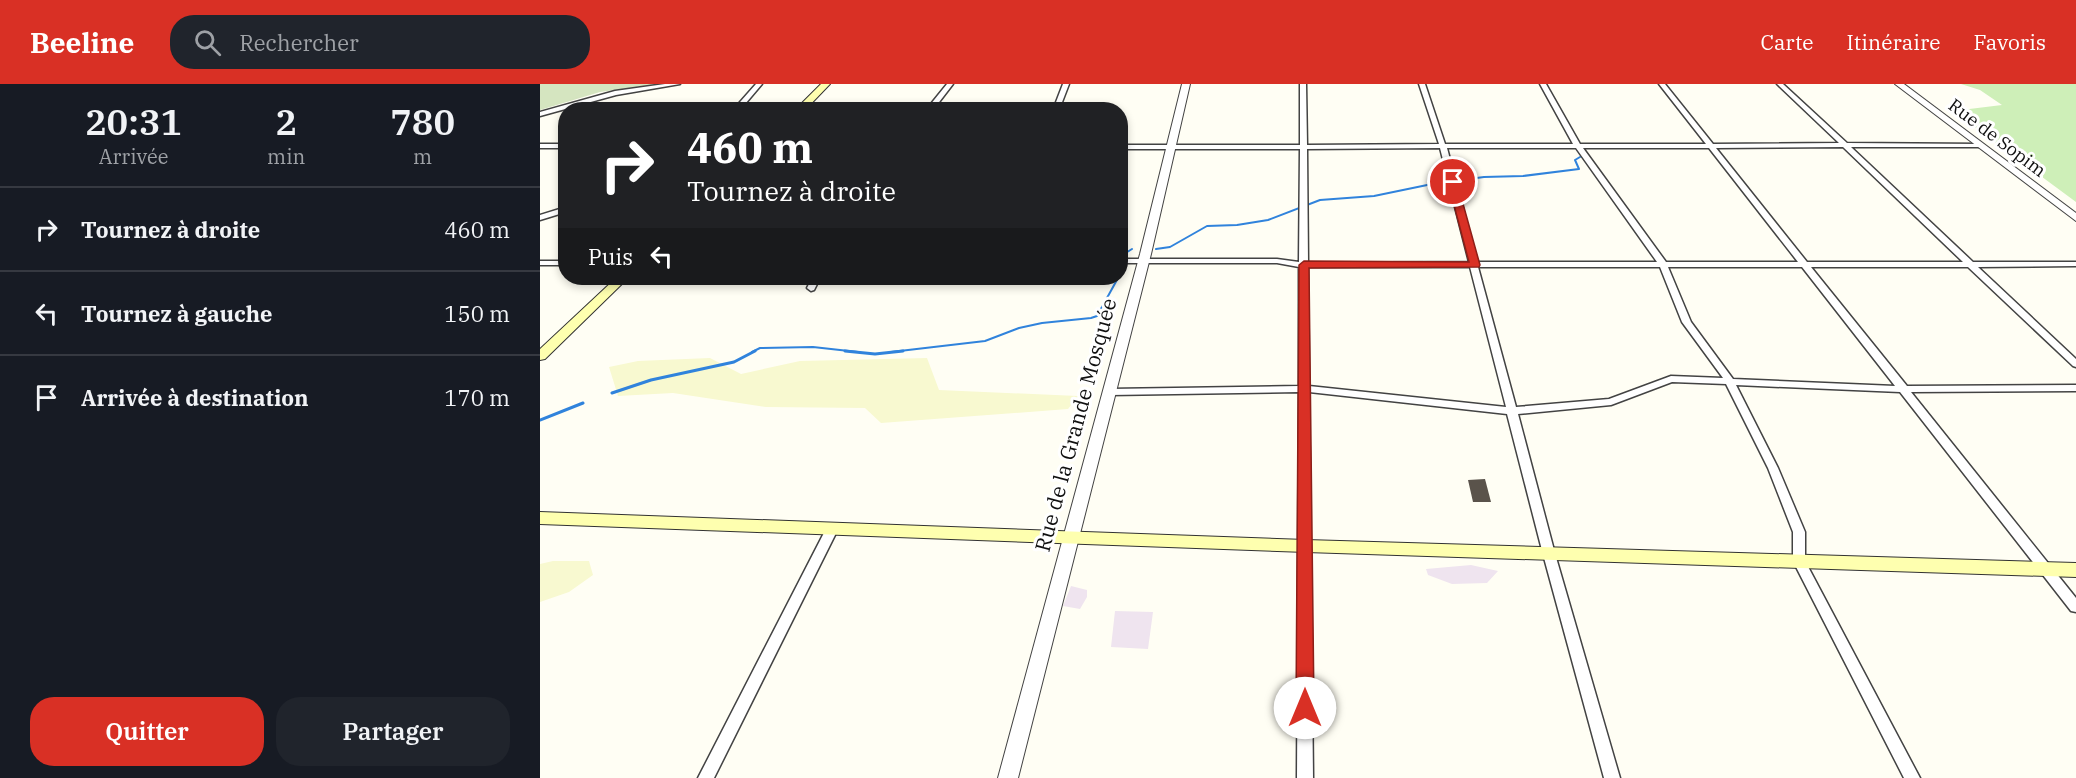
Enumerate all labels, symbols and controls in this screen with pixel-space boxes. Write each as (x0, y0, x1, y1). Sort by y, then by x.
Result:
search box (170, 15, 590, 69)
text: Beeline (30, 24, 134, 61)
icon: search (191, 26, 224, 59)
text: Rechercher (239, 28, 359, 57)
text: Carte (1760, 28, 1814, 56)
text: Itinéraire (1847, 28, 1940, 56)
text: Favoris (1973, 28, 2046, 56)
street label: Rue de Sopim (1944, 93, 2051, 182)
text: 20:31 (85, 98, 182, 145)
text: 2 (275, 98, 297, 145)
text: 780 (390, 98, 455, 145)
text: 460 m (687, 120, 813, 175)
icon: right (588, 126, 666, 204)
text: Arrivée (99, 143, 168, 170)
text: min (267, 143, 305, 170)
text: m (413, 143, 432, 170)
pin (1427, 156, 1478, 207)
icon: arrive (1436, 165, 1469, 198)
text: Tournez à droite (687, 173, 896, 208)
icon: right (30, 213, 63, 246)
text: Tournez à droite (81, 215, 260, 244)
text: 460 m (444, 215, 510, 244)
icon: left (645, 240, 678, 273)
text: Puis (588, 242, 633, 271)
street label: Rue de la Grande Mosquée (1028, 295, 1122, 555)
icon: left (30, 297, 63, 330)
text: Tournez à gauche (81, 299, 272, 328)
text: 150 m (444, 299, 510, 328)
icon: arrive (30, 381, 63, 414)
text: Arrivée à destination (81, 383, 309, 412)
text: 170 m (444, 383, 510, 412)
position arrow (1273, 676, 1337, 740)
button: Quitter (30, 697, 264, 766)
button: Partager (276, 697, 510, 766)

